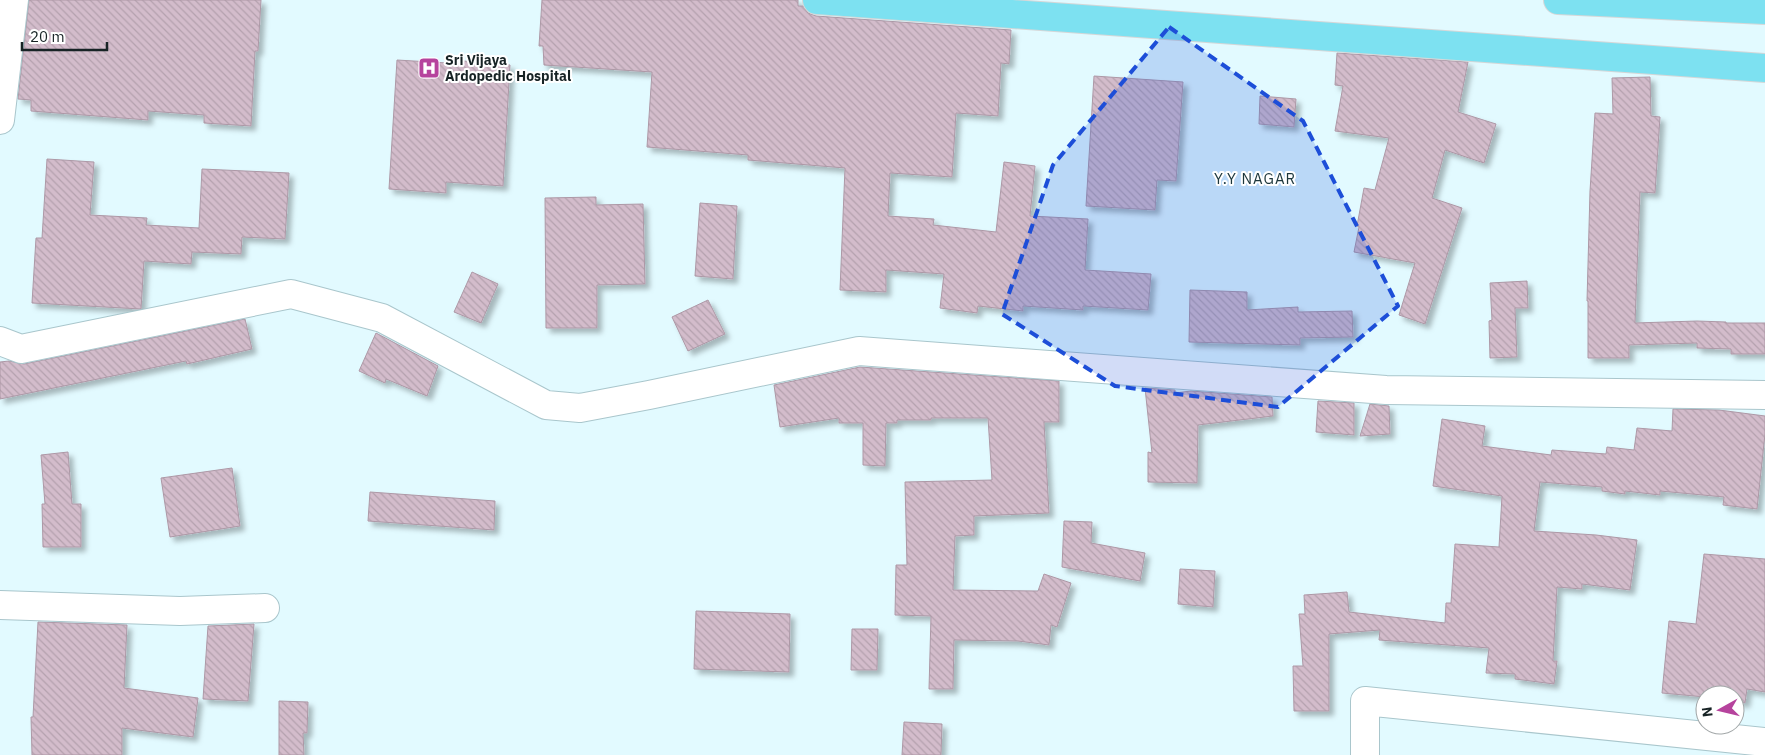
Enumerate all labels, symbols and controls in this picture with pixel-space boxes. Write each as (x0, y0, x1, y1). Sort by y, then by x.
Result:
scale bar (22, 20, 108, 52)
text: 20 m (30, 27, 65, 46)
place label: Sri Vijaya Ardopedic Hospital (445, 51, 571, 85)
hospital icon: Sri Vijaya Ardopedic Hospital (417, 56, 441, 80)
district label: Y.Y NAGAR (1214, 169, 1296, 188)
north arrow (1695, 685, 1745, 735)
text: N (1698, 706, 1717, 718)

